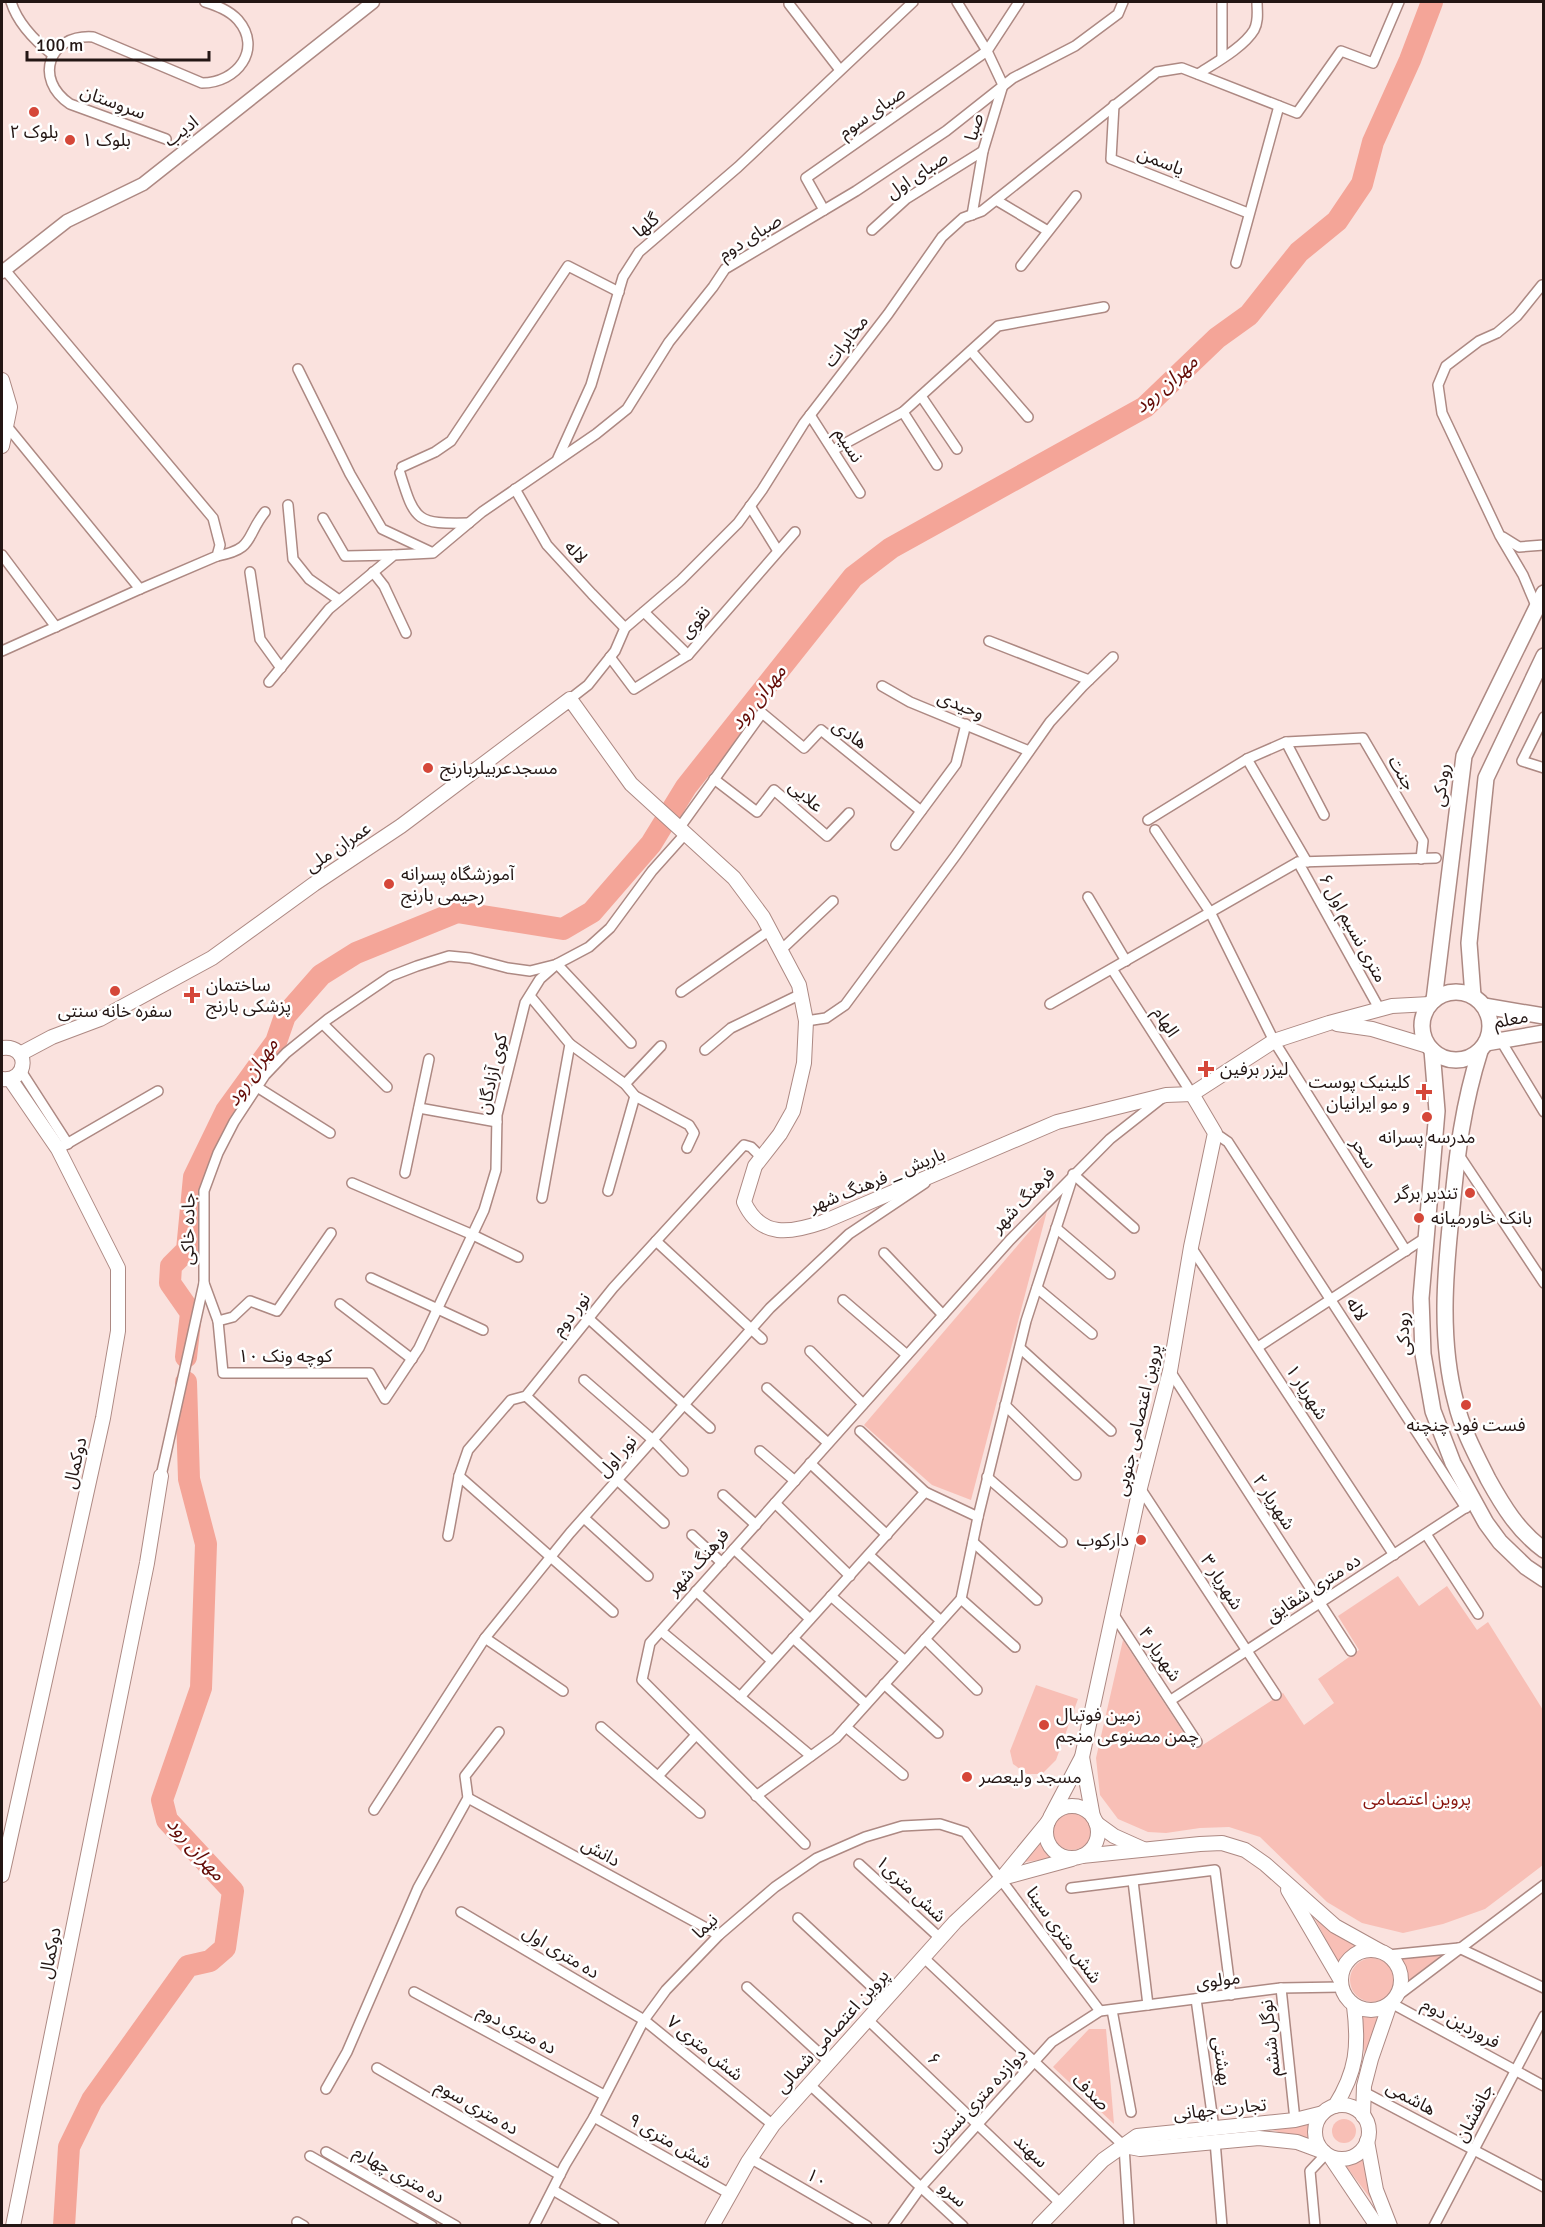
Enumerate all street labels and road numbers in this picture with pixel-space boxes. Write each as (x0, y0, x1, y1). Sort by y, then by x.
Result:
street label: سروستان (77, 80, 149, 124)
street label: صبای سوم (834, 81, 911, 145)
street label: ادیب (159, 111, 203, 151)
street label: صبا (960, 111, 988, 143)
street label: یاسمن (1134, 142, 1188, 180)
street label: صبای اول (882, 146, 952, 204)
street label: گلها (629, 208, 664, 242)
street label: صبای دوم (714, 209, 787, 268)
street label: مخابرات (819, 311, 873, 371)
street label: نسیم (828, 423, 868, 468)
street label: لاله (560, 536, 592, 568)
street label: نقوی (675, 601, 715, 643)
street label: وحیدی (934, 686, 988, 724)
street label: هادی (828, 714, 872, 754)
street label: جنت (1383, 752, 1421, 794)
street label: رودکی (1427, 762, 1455, 808)
street label: علایی (784, 775, 828, 817)
street label: عمران ملی (301, 817, 375, 877)
street label: ۶ متری نسیم اول (1312, 870, 1392, 987)
street label: الهام (1146, 1003, 1184, 1043)
street label: معلم (1492, 1005, 1530, 1035)
street label: کوی آزادگان (472, 1031, 512, 1116)
street label: سحر (1345, 1132, 1382, 1173)
street label: باریش _ فرهنگ شهر (805, 1143, 948, 1218)
street label: فرهنگ شهر (986, 1163, 1060, 1238)
street label: جاده خاکی (176, 1193, 200, 1265)
street label: نور دوم (547, 1288, 597, 1342)
street label: لاله (1341, 1293, 1373, 1325)
street label: رودکى (1391, 1312, 1415, 1356)
street label: پروین اعتصامی جنوبی (1110, 1342, 1166, 1498)
street label: کوچه ونک ۱۰ (238, 1345, 333, 1367)
street label: شهریار ۱ (1281, 1360, 1333, 1424)
street label: نور اول (593, 1431, 641, 1481)
street label: دوکمال (58, 1435, 92, 1491)
street label: شهریار ۲ (1248, 1470, 1300, 1534)
street label: فرهنگ شهر (661, 1524, 734, 1601)
street label: ده متری شقایق (1261, 1549, 1365, 1627)
street label: شهریار ۳ (1196, 1550, 1248, 1614)
street label: شهریار ۴ (1134, 1622, 1186, 1686)
street label: دانش (578, 1833, 624, 1871)
street label: شش متری۱ (871, 1851, 951, 1927)
street label: شش متری سینا (1022, 1882, 1106, 1988)
street label: نیما (688, 1909, 722, 1943)
street label: ده متری اول (519, 1921, 603, 1983)
street label: دوکمال (34, 1925, 66, 1981)
street label: پروین اعتصامی شمالی (770, 1964, 894, 2098)
street label: مولوی (1194, 1966, 1242, 1994)
street label: فروردین دوم (1417, 1993, 1504, 2056)
street label: نوگل ششم (1255, 1998, 1287, 2078)
street label: ده متری دوم (472, 1999, 560, 2062)
street label: ۷ شش متری (662, 2010, 748, 2086)
street label: بهشتی (1208, 2035, 1236, 2087)
street label: دوازده متری نسترن (923, 2043, 1031, 2157)
street label: ۶ (923, 2047, 945, 2071)
street label: صدف (1068, 2069, 1114, 2115)
street label: ده متری سوم (430, 2074, 522, 2142)
street label: هاشمی (1382, 2076, 1440, 2120)
street label: جانفشان (1450, 2080, 1498, 2146)
street label: تجارت جهانی (1172, 2093, 1268, 2125)
street label: ۹ شش متری (625, 2108, 715, 2174)
street label: سهند (1009, 2130, 1053, 2172)
street label: ده متری چهارم (348, 2140, 448, 2211)
street label: ۱۰ (803, 2163, 831, 2193)
street label: سرو (935, 2176, 971, 2212)

